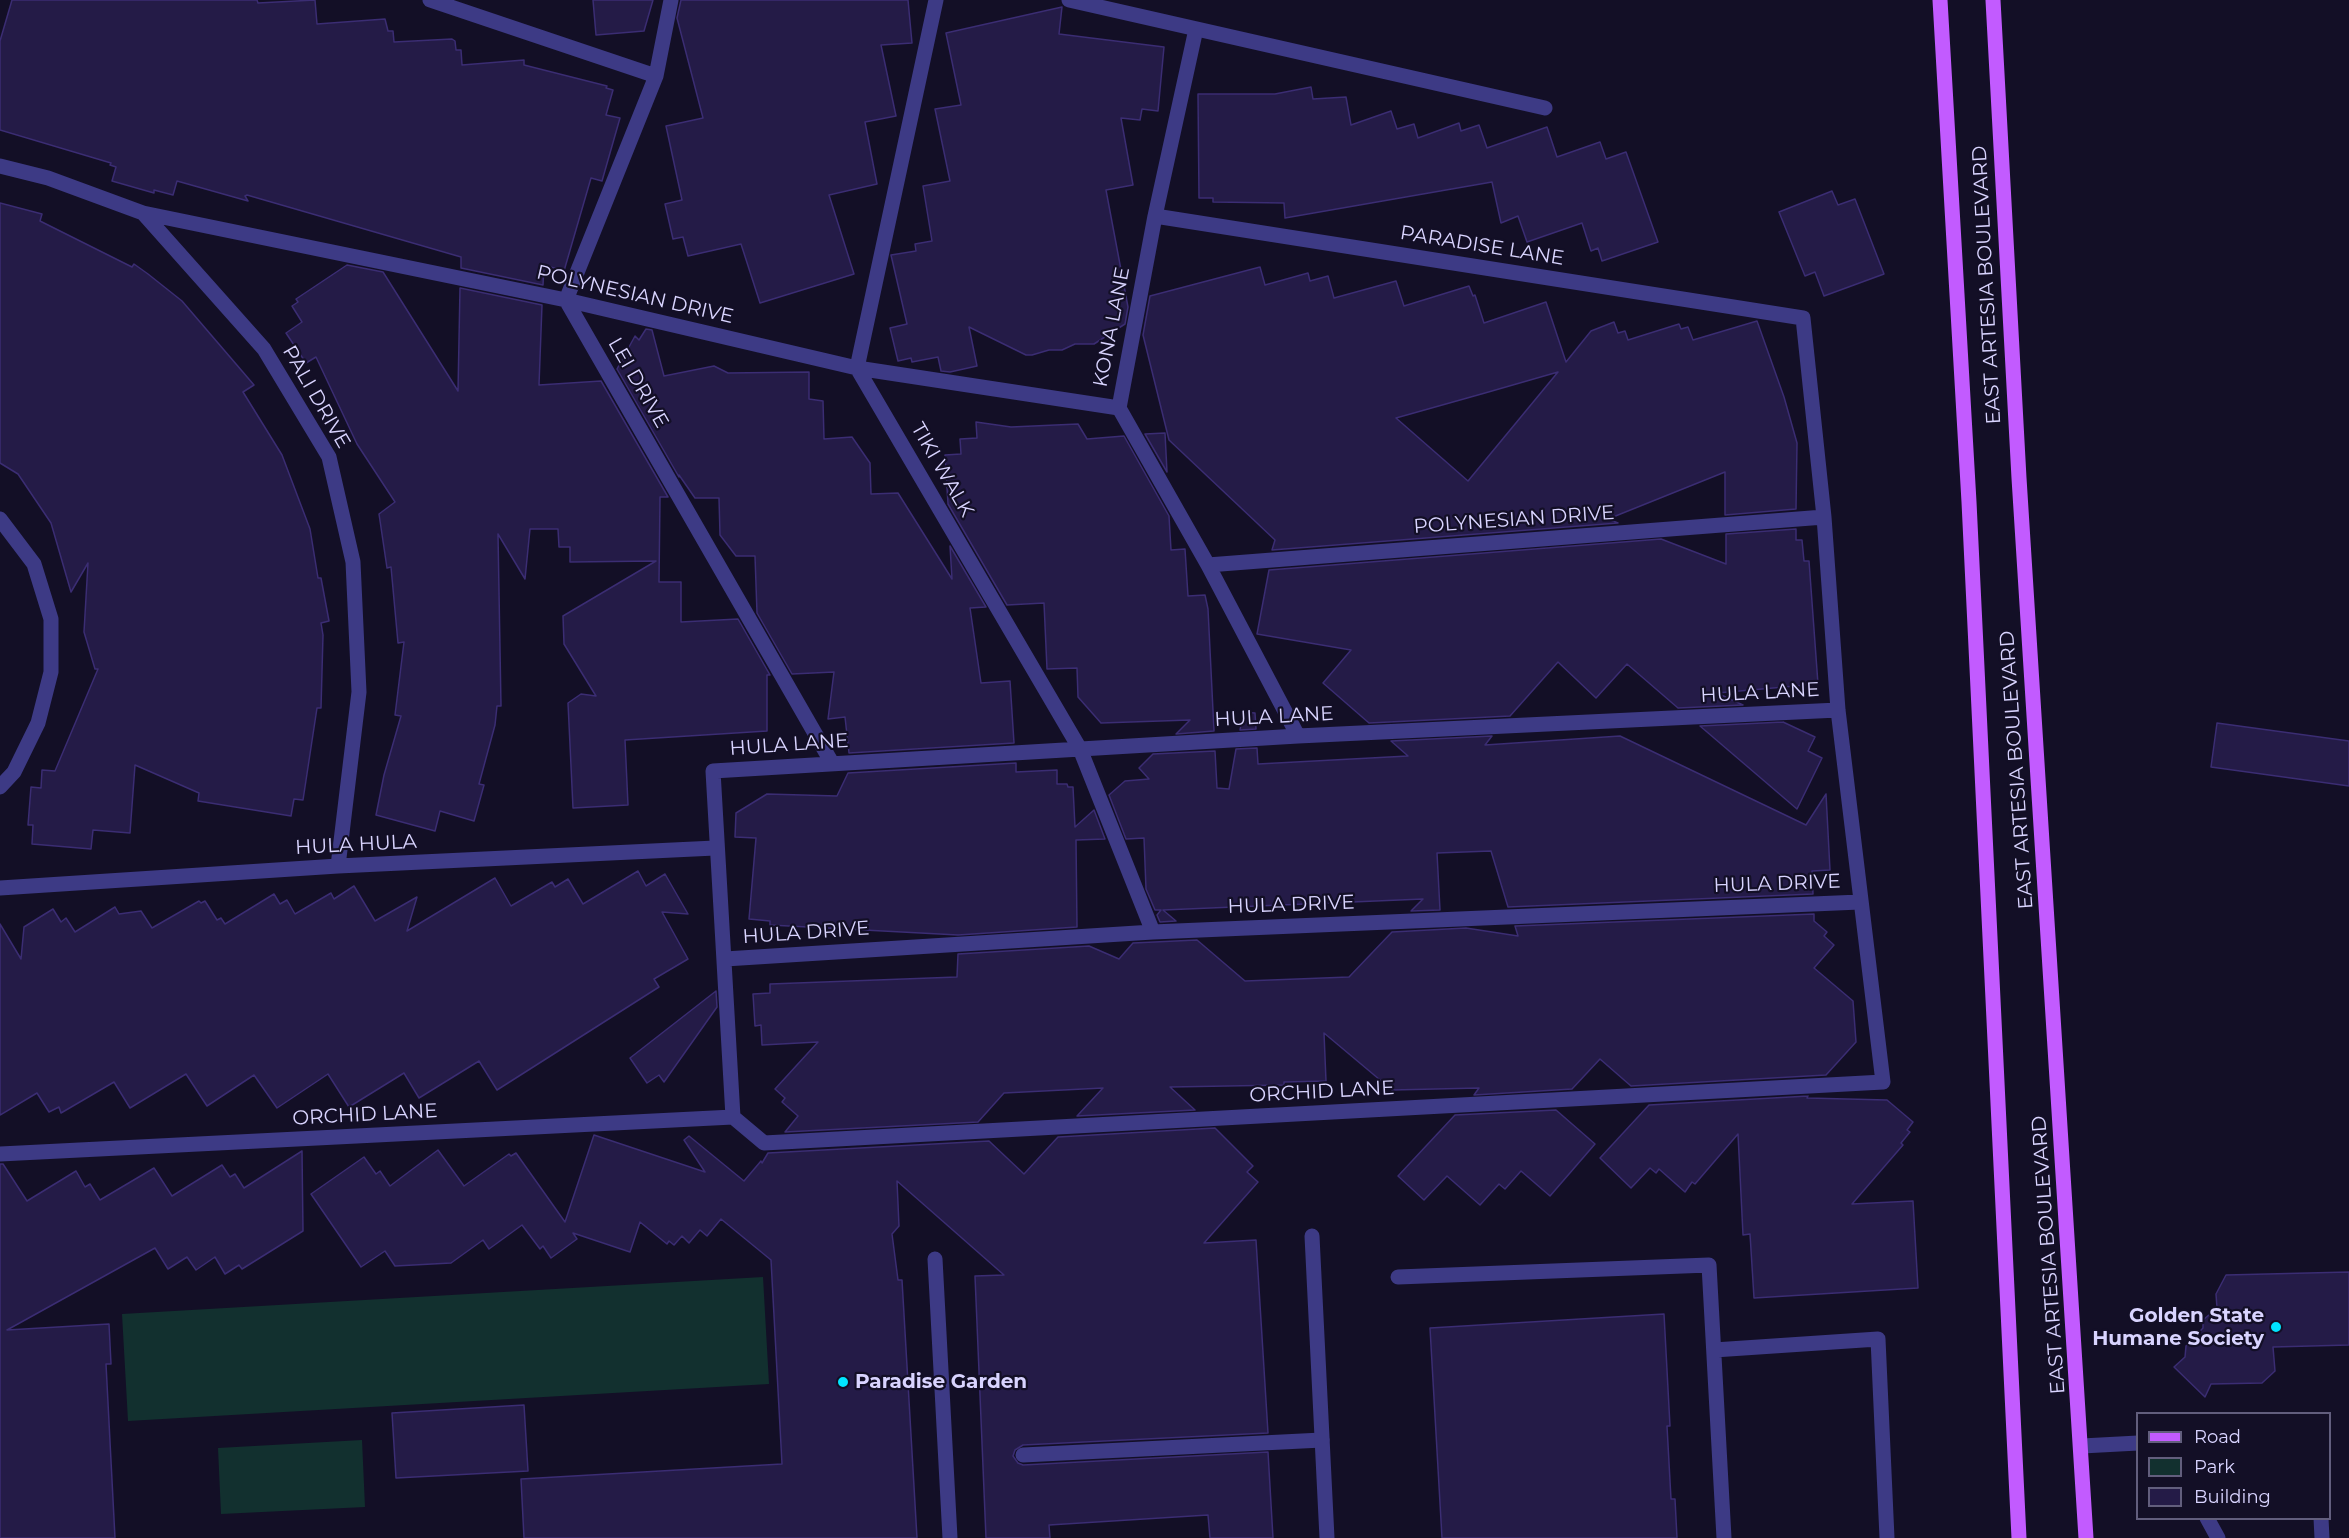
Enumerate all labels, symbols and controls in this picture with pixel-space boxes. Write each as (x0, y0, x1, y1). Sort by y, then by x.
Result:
street label: EAST ARTESIA BOULEVARD (1968, 145, 2006, 425)
street label: PARADISE LANE (1398, 221, 1566, 271)
street label: POLYNESIAN DRIVE (534, 261, 736, 329)
street label: KONA LANE (1089, 265, 1135, 389)
street label: LEI DRIVE (603, 334, 673, 432)
street label: PALI DRIVE (277, 341, 355, 453)
street label: TIKI WALK (905, 419, 979, 521)
street label: POLYNESIAN DRIVE (1413, 501, 1615, 539)
street label: EAST ARTESIA BOULEVARD (1995, 630, 2039, 910)
street label: HULA LANE (1700, 678, 1820, 708)
street label: HULA LANE (1214, 702, 1334, 732)
street label: HULA LANE (729, 729, 849, 761)
street label: HULA HULA (295, 830, 417, 860)
street label: HULA DRIVE (1713, 870, 1841, 898)
street label: HULA DRIVE (1227, 891, 1355, 919)
street label: HULA DRIVE (742, 917, 870, 949)
street label: ORCHID LANE (1249, 1076, 1395, 1108)
street label: ORCHID LANE (292, 1099, 438, 1131)
street label: EAST ARTESIA BOULEVARD (2027, 1115, 2071, 1395)
place label: Golden State Humane Society (2092, 1304, 2264, 1351)
marker: Golden State Humane Society (2269, 1320, 2283, 1334)
place label: Paradise Garden (855, 1370, 1027, 1394)
marker: Paradise Garden (836, 1375, 850, 1389)
legend (2136, 1412, 2331, 1520)
text: Road (2194, 1426, 2241, 1448)
text: Park (2194, 1456, 2235, 1478)
text: Building (2194, 1486, 2271, 1508)

